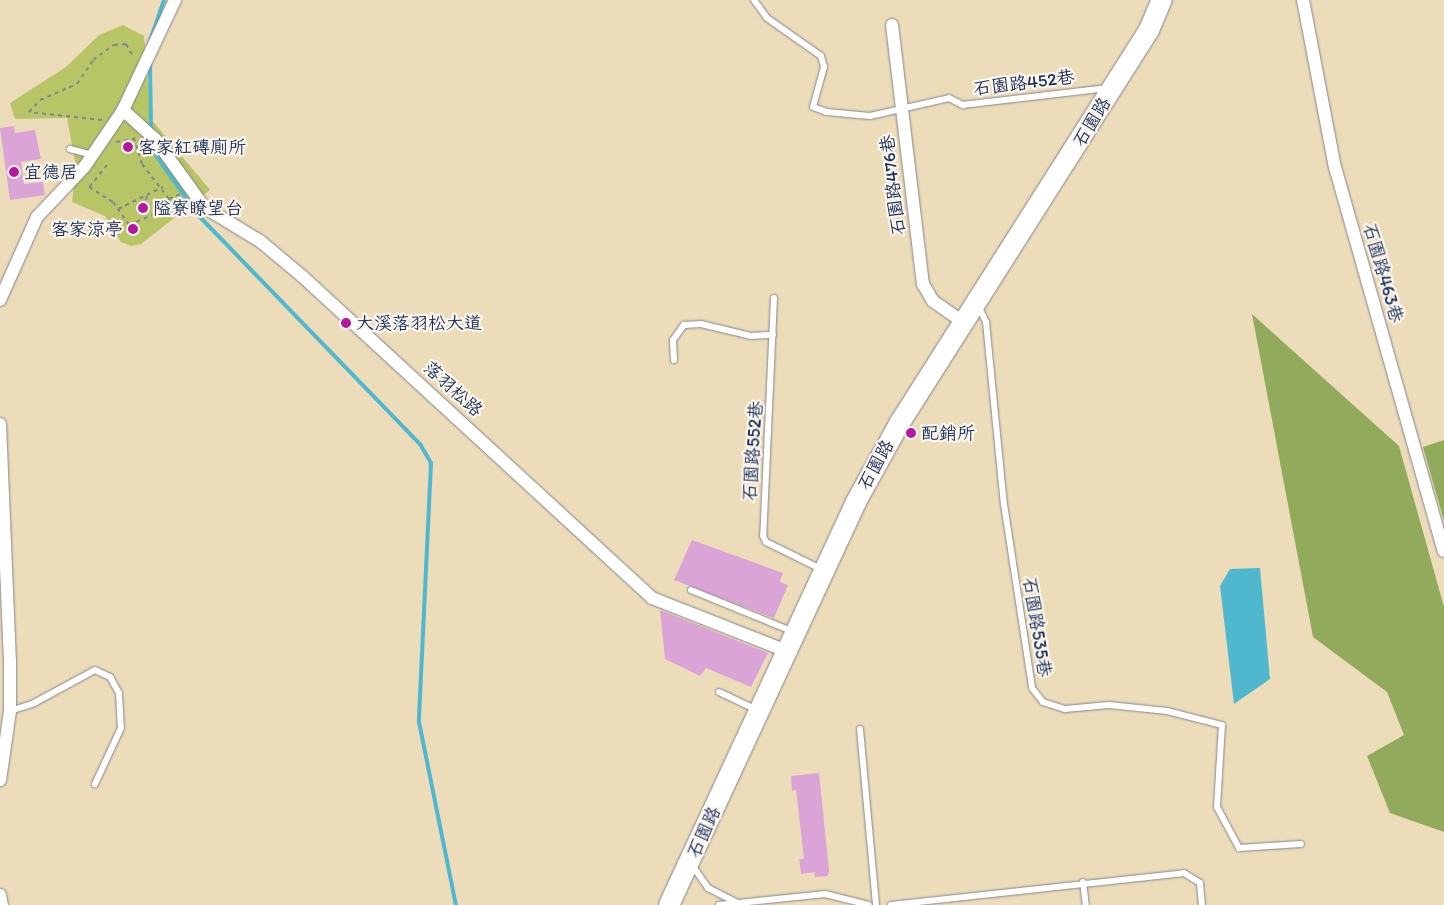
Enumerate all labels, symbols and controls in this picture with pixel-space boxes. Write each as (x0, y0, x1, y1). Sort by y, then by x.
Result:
street label: 石園路452巷 (972, 66, 1076, 100)
street label: 石園路 (1069, 93, 1115, 151)
street label: 石園路476巷 (876, 133, 910, 237)
place label: 客家紅磚廁所 (138, 136, 246, 158)
marker: 客家紅磚廁所 (122, 141, 134, 153)
place label: 宜德居 (24, 161, 78, 183)
marker: 宜德居 (8, 166, 20, 178)
place label: 隘寮瞭望台 (153, 197, 243, 219)
marker: 隘寮瞭望台 (137, 202, 149, 214)
place label: 客家涼亭 (51, 218, 123, 240)
street label: 石園路463巷 (1359, 221, 1407, 325)
marker: 客家涼亭 (127, 223, 139, 235)
place label: 大溪落羽松大道 (356, 312, 482, 334)
marker: 大溪落羽松大道 (340, 317, 352, 329)
street label: 落羽松路 (419, 357, 487, 421)
street label: 石園路552巷 (739, 400, 767, 502)
place label: 配銷所 (921, 422, 975, 444)
marker: 配銷所 (905, 427, 917, 439)
street label: 石園路 (853, 436, 899, 494)
street label: 石園路535巷 (1018, 576, 1056, 678)
street label: 石園路 (683, 803, 725, 861)

